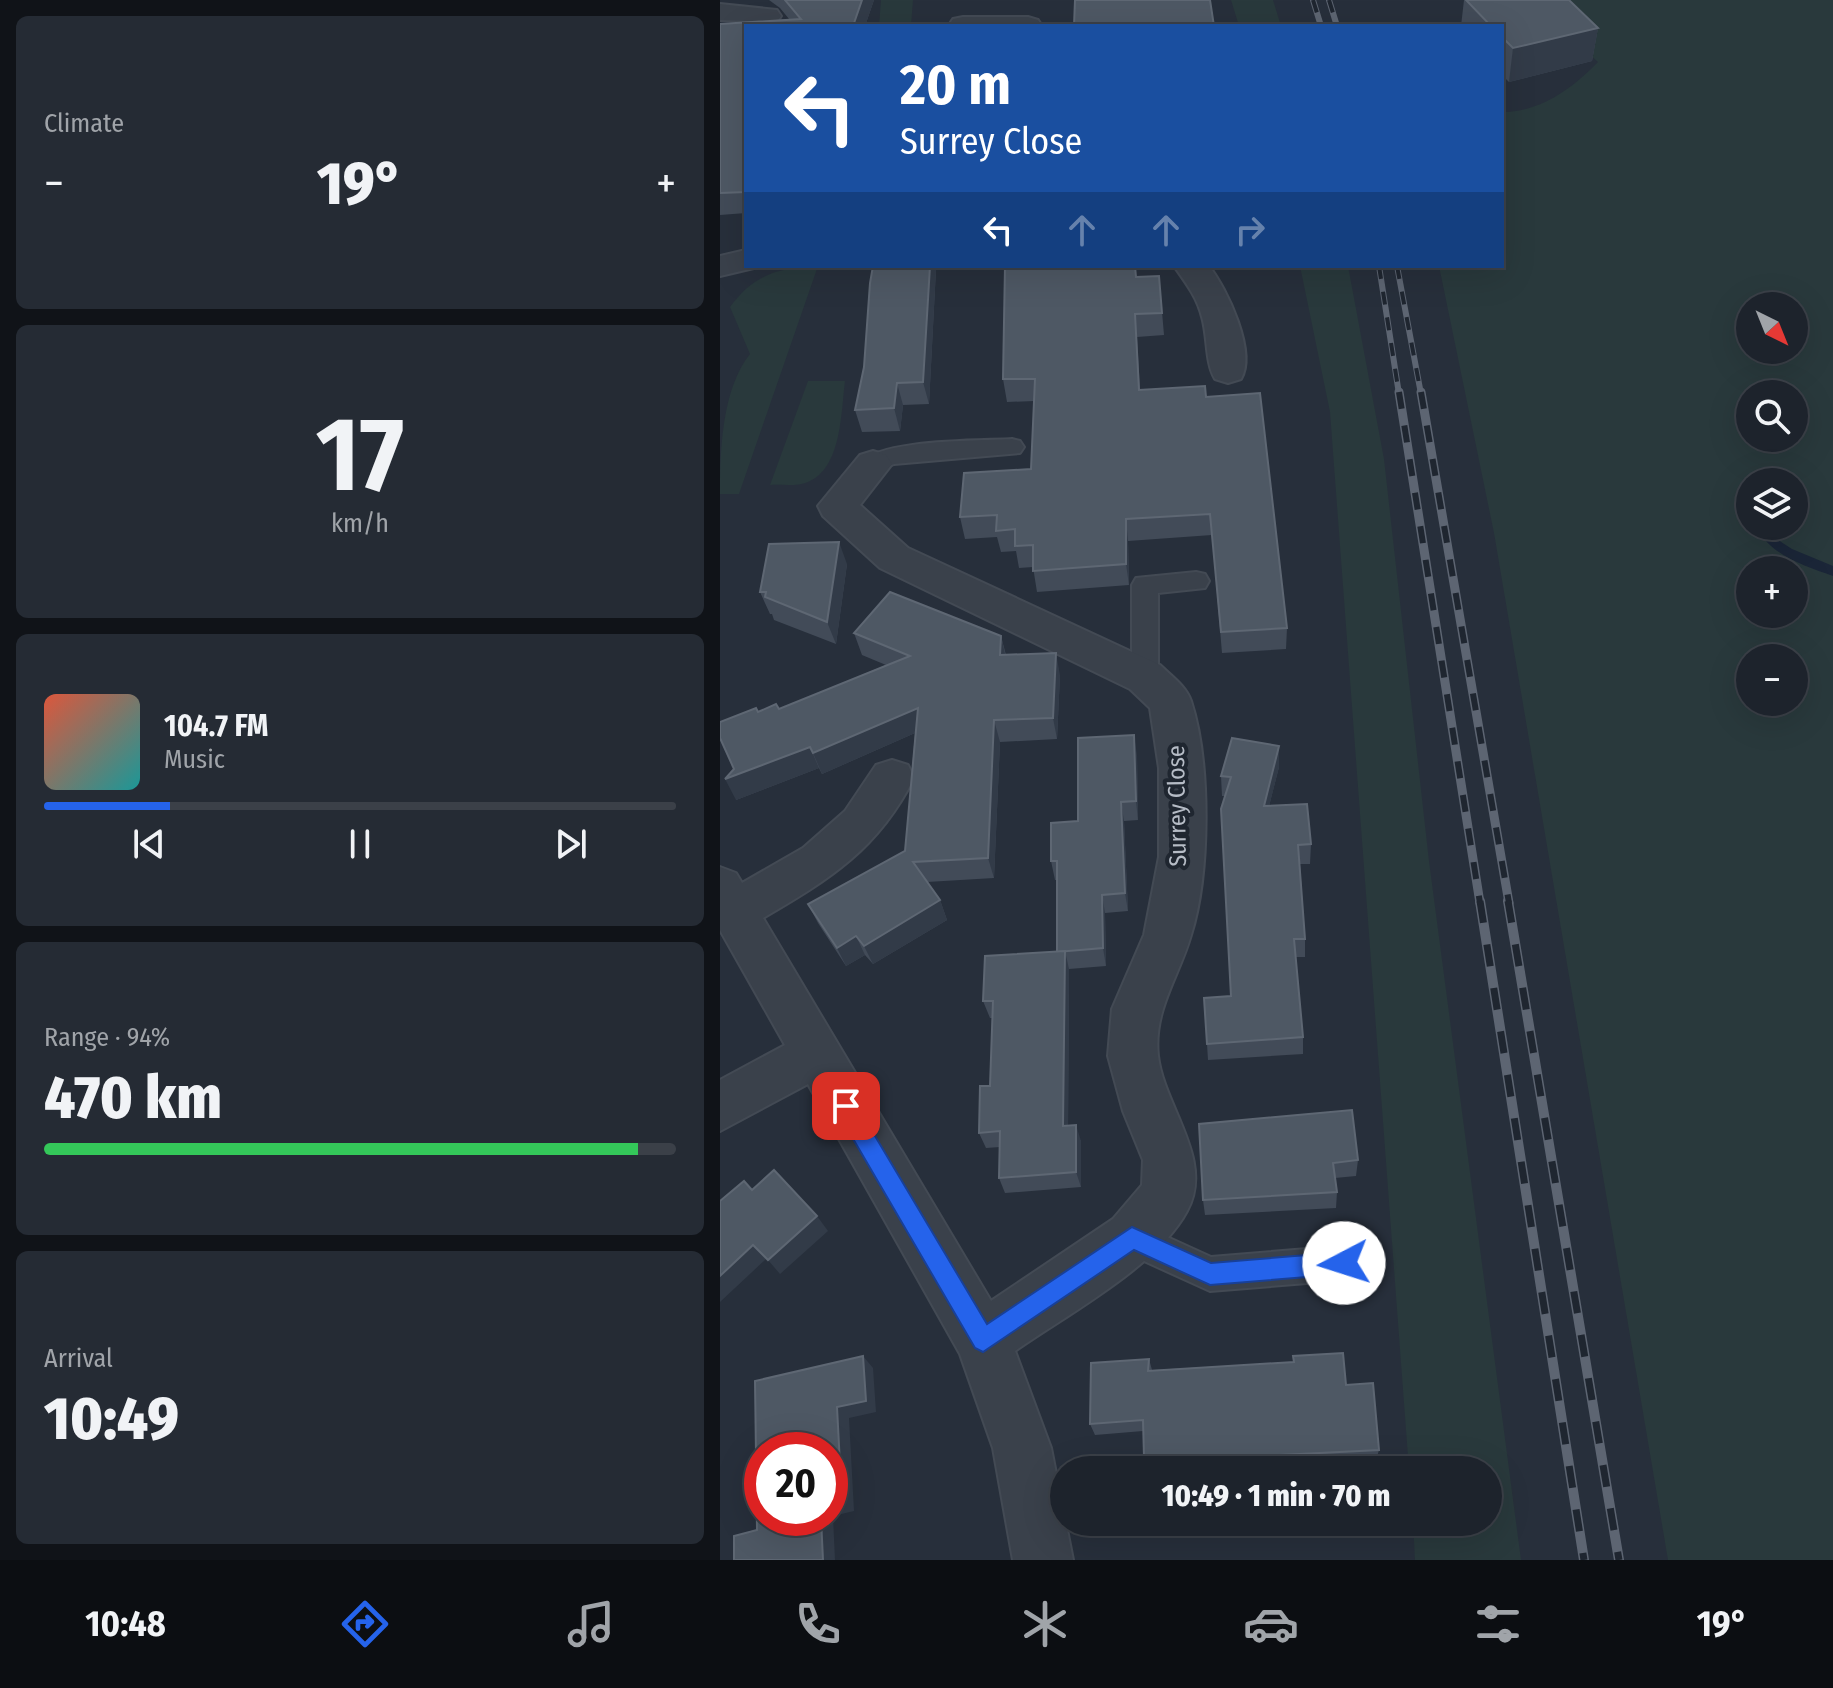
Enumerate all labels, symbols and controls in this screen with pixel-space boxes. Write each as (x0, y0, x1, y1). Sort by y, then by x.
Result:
text: 20 m (900, 52, 1011, 119)
icon: left (768, 56, 872, 160)
text: Climate (44, 108, 124, 139)
text: Surrey Close (900, 120, 1082, 164)
text: 19° (317, 148, 403, 220)
text: − (44, 157, 64, 210)
text: + (656, 157, 676, 210)
icon: left (976, 208, 1020, 252)
icon: ahead (1060, 208, 1104, 252)
icon: ahead (1144, 208, 1188, 252)
icon: right (1228, 208, 1272, 252)
north arrow (1736, 292, 1808, 364)
map controls (1736, 292, 1808, 716)
button: search (1736, 380, 1808, 452)
text: 17 (316, 393, 404, 518)
button: layers (1736, 468, 1808, 540)
text: km/h (331, 508, 389, 539)
button: + (1736, 556, 1808, 628)
button: − (1736, 644, 1808, 716)
text: 104.7 FM (164, 708, 268, 744)
text: Music (164, 744, 225, 775)
street label: Surrey Close (1162, 745, 1192, 867)
icon: previous (127, 822, 171, 866)
icon: pause (338, 822, 382, 866)
icon: next (549, 822, 593, 866)
text: Range · 94% (44, 1022, 170, 1053)
text: 470 km (44, 1062, 222, 1134)
pin (812, 1072, 880, 1140)
icon: arrive (824, 1084, 868, 1128)
position arrow (1302, 1221, 1386, 1305)
text: Arrival (44, 1343, 113, 1374)
text: 10:49 (44, 1383, 179, 1455)
speed limit sign: 20 (744, 1432, 848, 1536)
text: 10:49 · 1 min · 70 m (1162, 1478, 1390, 1514)
icon: directions (337, 1596, 393, 1652)
icon: music (563, 1596, 619, 1652)
icon: phone (790, 1596, 846, 1652)
icon: climate (1017, 1596, 1073, 1652)
icon: car (1243, 1596, 1299, 1652)
icon: filters (1470, 1596, 1526, 1652)
text: 10:48 (85, 1602, 166, 1646)
text: 19° (1697, 1602, 1748, 1646)

